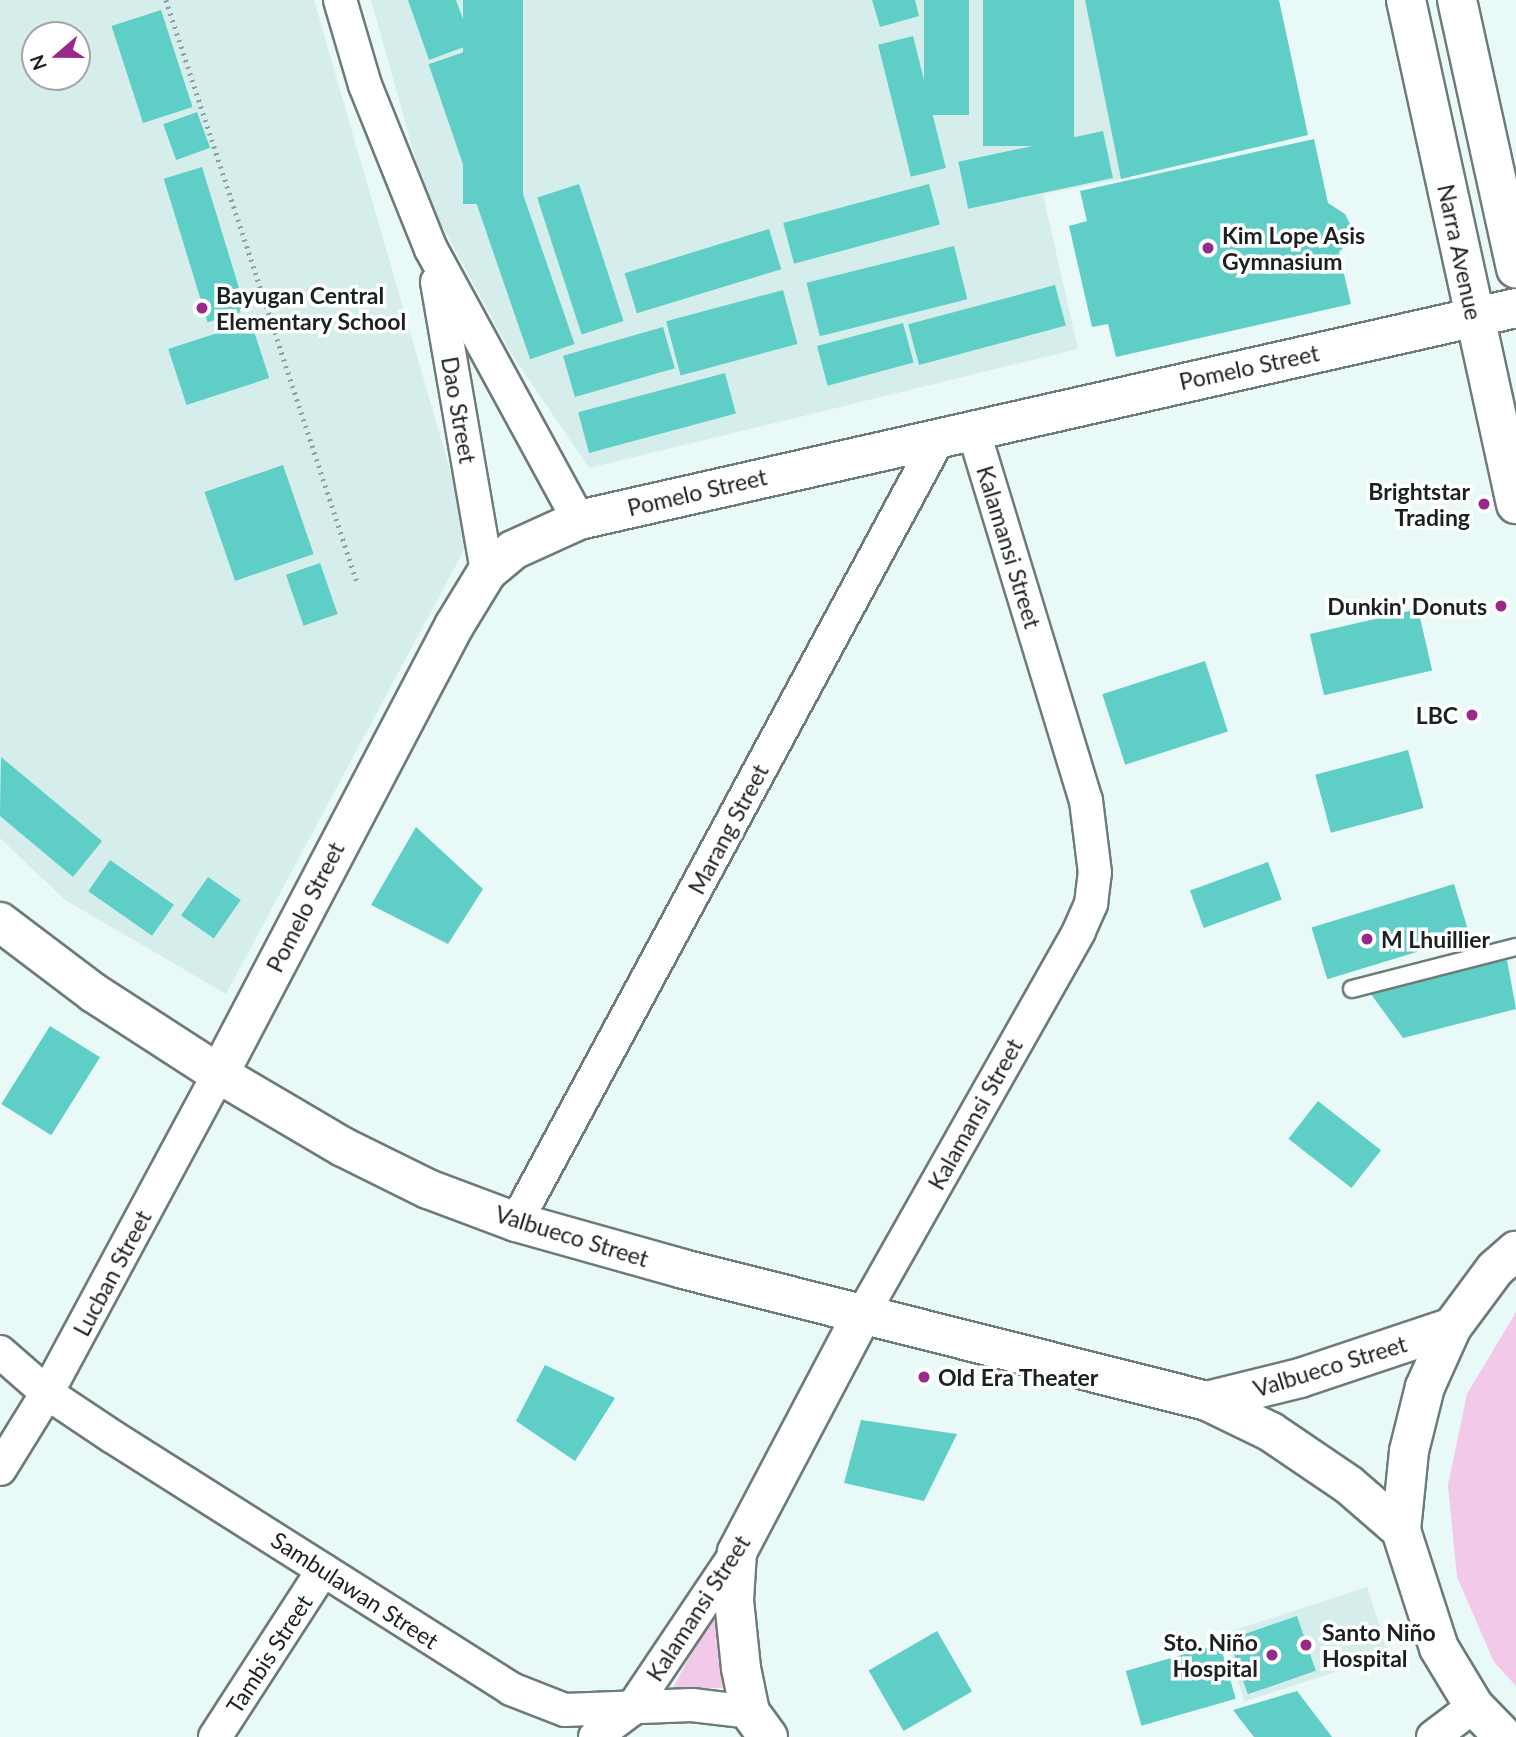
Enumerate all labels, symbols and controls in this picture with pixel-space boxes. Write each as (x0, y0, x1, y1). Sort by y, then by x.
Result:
north arrow (21, 21, 91, 91)
text: N (24, 52, 51, 73)
street label: Narra Avenue (1432, 181, 1488, 323)
place label: Kim Lope Asis Gymnasium (1222, 221, 1366, 275)
marker: Kim Lope Asis Gymnasium (1200, 240, 1216, 256)
place label: Bayugan Central Elementary School (216, 281, 407, 335)
marker: Bayugan Central Elementary School (194, 300, 210, 316)
street label: Pomelo Street (1177, 339, 1321, 395)
street label: Dao Street (436, 354, 482, 466)
street label: Kalamansi Street (971, 462, 1047, 632)
street label: Pomelo Street (625, 463, 769, 521)
place label: Brightstar Trading (1368, 477, 1470, 531)
marker: Brightstar Trading (1476, 496, 1492, 512)
place label: Dunkin' Donuts (1327, 592, 1487, 620)
marker: Dunkin' Donuts (1493, 598, 1509, 614)
place label: LBC (1416, 701, 1458, 729)
marker: LBC (1464, 707, 1480, 723)
street label: Marang Street (682, 759, 774, 899)
street label: Pomelo Street (260, 837, 350, 977)
place label: M Lhuillier (1381, 925, 1490, 953)
marker: M Lhuillier (1359, 931, 1375, 947)
street label: Kalamansi Street (922, 1034, 1028, 1194)
street label: Valbueco Street (492, 1200, 652, 1272)
street label: Lucban Street (67, 1205, 157, 1341)
street label: Valbueco Street (1250, 1330, 1410, 1402)
place label: Old Era Theater (938, 1363, 1099, 1391)
marker: Old Era Theater (916, 1369, 932, 1385)
street label: Sambulawan Street (266, 1526, 444, 1654)
street label: Kalamansi Street (641, 1530, 755, 1686)
street label: Tambis Street (220, 1589, 318, 1719)
place label: Santo Niño Hospital (1322, 1618, 1436, 1672)
place label: Sto. Niño Hospital (1164, 1628, 1258, 1682)
marker: Santo Niño Hospital (1296, 1635, 1316, 1655)
marker: Sto. Niño Hospital (1264, 1647, 1280, 1663)

